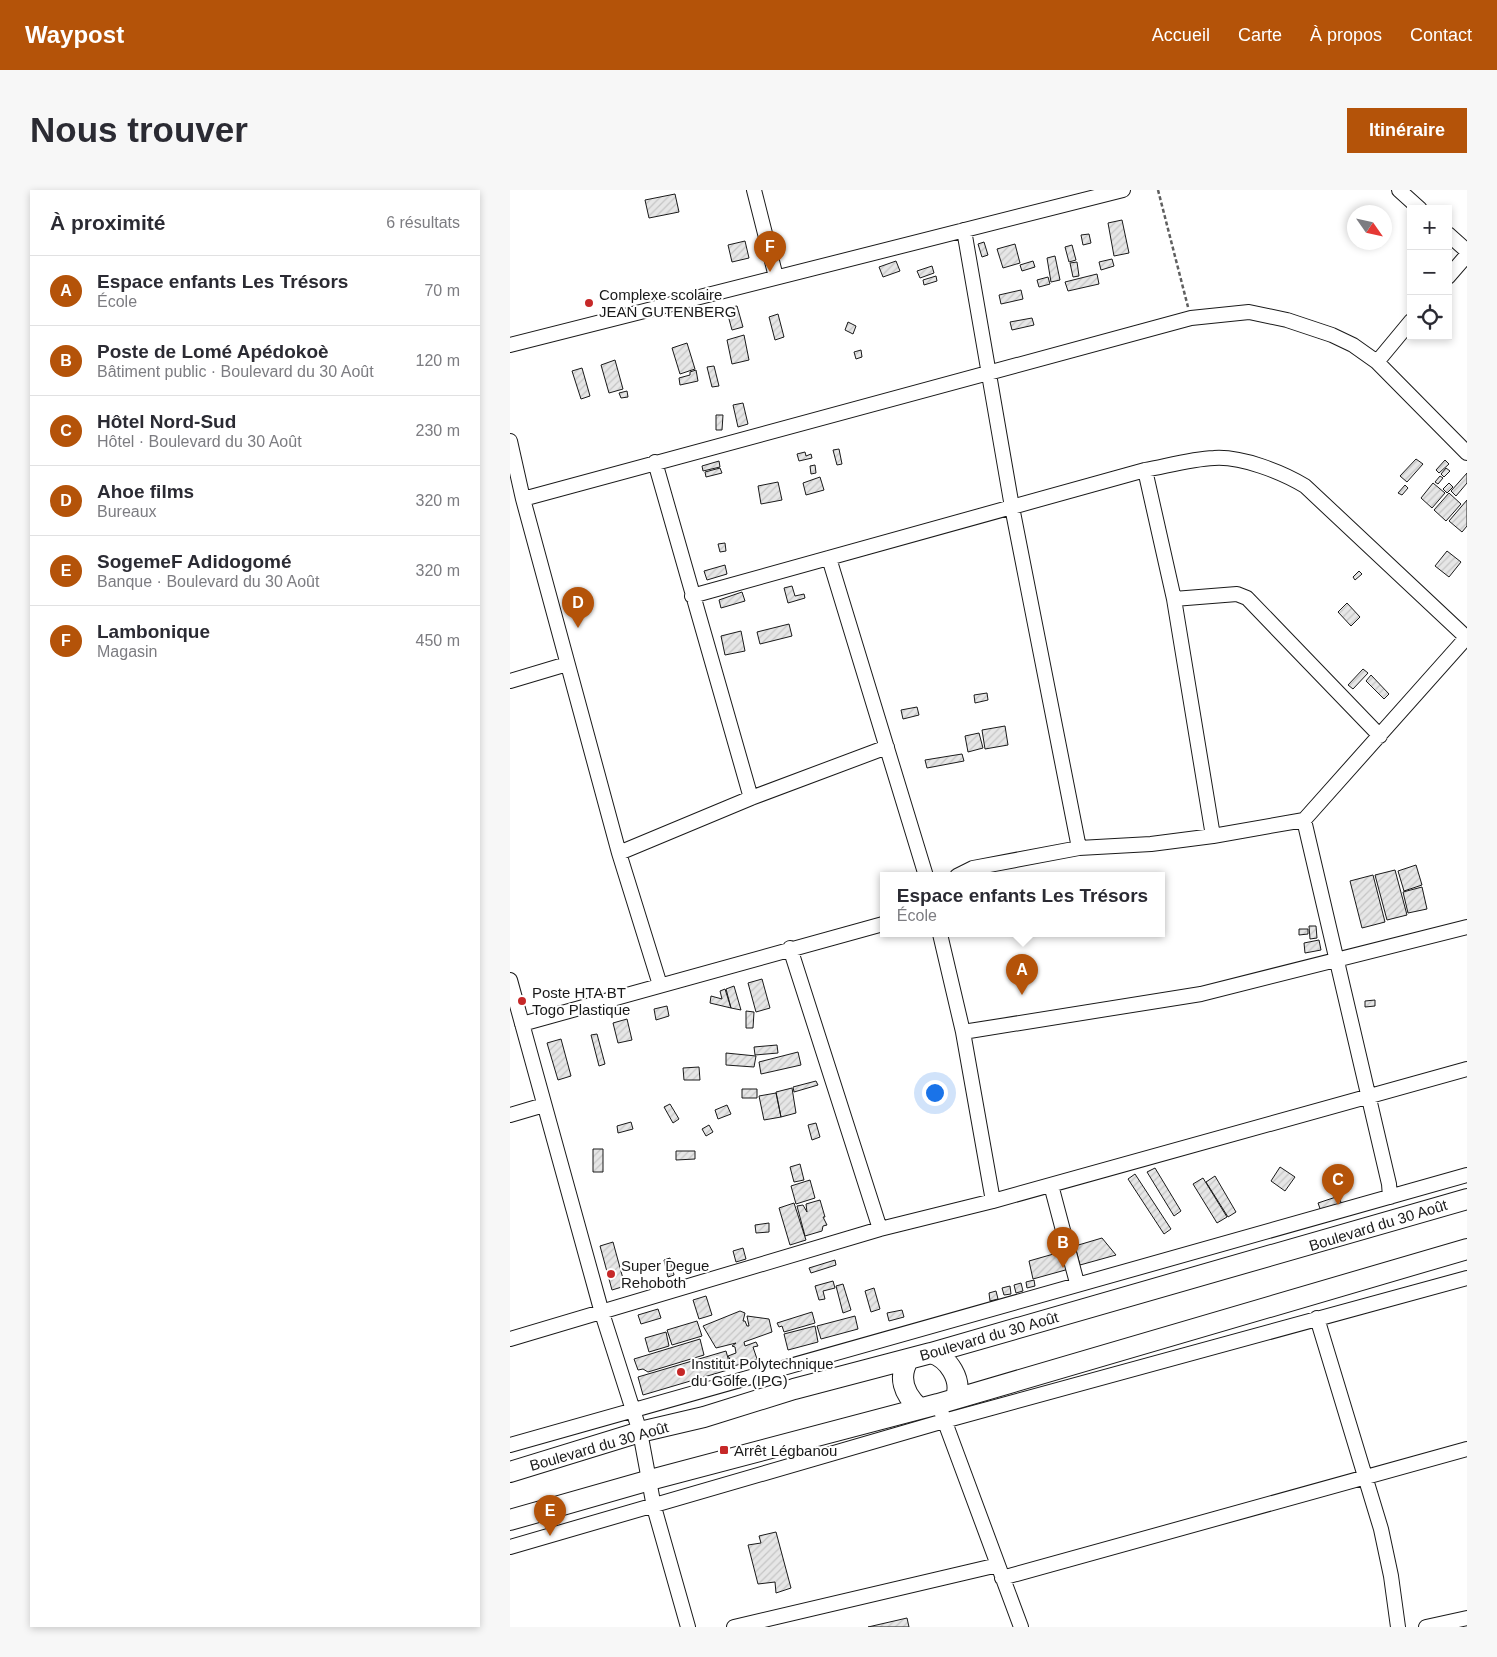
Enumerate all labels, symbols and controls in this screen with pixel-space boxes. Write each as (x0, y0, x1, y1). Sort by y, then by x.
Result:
text: Waypost (25, 21, 124, 48)
text: Accueil (1152, 25, 1210, 45)
text: Carte (1238, 25, 1282, 45)
text: À propos (1310, 25, 1382, 45)
text: Contact (1410, 25, 1472, 45)
button: Itinéraire (1347, 108, 1467, 153)
text: Nous trouver (30, 110, 248, 149)
north arrow (1347, 205, 1392, 250)
map controls (1407, 205, 1452, 340)
button: + (1407, 205, 1452, 250)
text: À proximité (50, 211, 166, 234)
text: 6 résultats (386, 214, 460, 231)
pin: F (754, 231, 786, 272)
button: − (1407, 250, 1452, 295)
text: Espace enfants Les Trésors (97, 271, 348, 292)
text: A (60, 282, 72, 299)
text: 70 m (424, 282, 460, 299)
place label: Complexe scolaire JEAN GUTENBERG (599, 286, 737, 320)
text: École (97, 293, 137, 310)
button: locate (1407, 295, 1452, 340)
marker: Complexe scolaire JEAN GUTENBERG (583, 297, 595, 309)
text: Poste de Lomé Apédokoè (97, 341, 329, 362)
text: B (60, 352, 72, 369)
text: 120 m (416, 352, 460, 369)
text: Bâtiment public · Boulevard du 30 Août (97, 363, 374, 380)
text: Hôtel Nord-Sud (97, 411, 236, 432)
text: C (60, 422, 72, 439)
text: 230 m (416, 422, 460, 439)
text: Hôtel · Boulevard du 30 Août (97, 433, 302, 450)
text: Ahoe films (97, 481, 194, 502)
text: D (60, 492, 72, 509)
text: 320 m (416, 492, 460, 509)
text: Bureaux (97, 503, 157, 520)
text: SogemeF Adidogomé (97, 551, 292, 572)
text: E (61, 562, 71, 579)
text: 320 m (416, 562, 460, 579)
text: Banque · Boulevard du 30 Août (97, 573, 319, 590)
pin: D (562, 587, 594, 628)
text: Lambonique (97, 621, 210, 642)
text: F (61, 632, 71, 649)
text: 450 m (416, 632, 460, 649)
text: Magasin (97, 643, 157, 660)
popup (880, 872, 1165, 937)
text: Espace enfants Les Trésors (897, 885, 1148, 906)
text: École (897, 907, 937, 924)
pin: A (1006, 954, 1038, 995)
place label: Poste HTA BT Togo Plastique (532, 984, 630, 1018)
marker: Poste HTA BT Togo Plastique (516, 995, 528, 1007)
your location (922, 1080, 948, 1106)
pin: C (1322, 1164, 1354, 1205)
street label: Boulevard du 30 Août (1307, 1196, 1450, 1254)
pin: B (1047, 1227, 1079, 1268)
place label: Super Degue Rehoboth (621, 1257, 709, 1291)
marker: Super Degue Rehoboth (605, 1268, 617, 1280)
street label: Boulevard du 30 Août (918, 1308, 1061, 1364)
place label: Institut Polytechnique du Golfe (IPG) (691, 1355, 834, 1389)
marker: Institut Polytechnique du Golfe (IPG) (675, 1366, 687, 1378)
street label: Boulevard du 30 Août (528, 1418, 671, 1474)
place label: Arrêt Légbanou (734, 1442, 837, 1459)
marker: Arrêt Légbanou (718, 1444, 730, 1456)
pin: E (534, 1495, 566, 1536)

